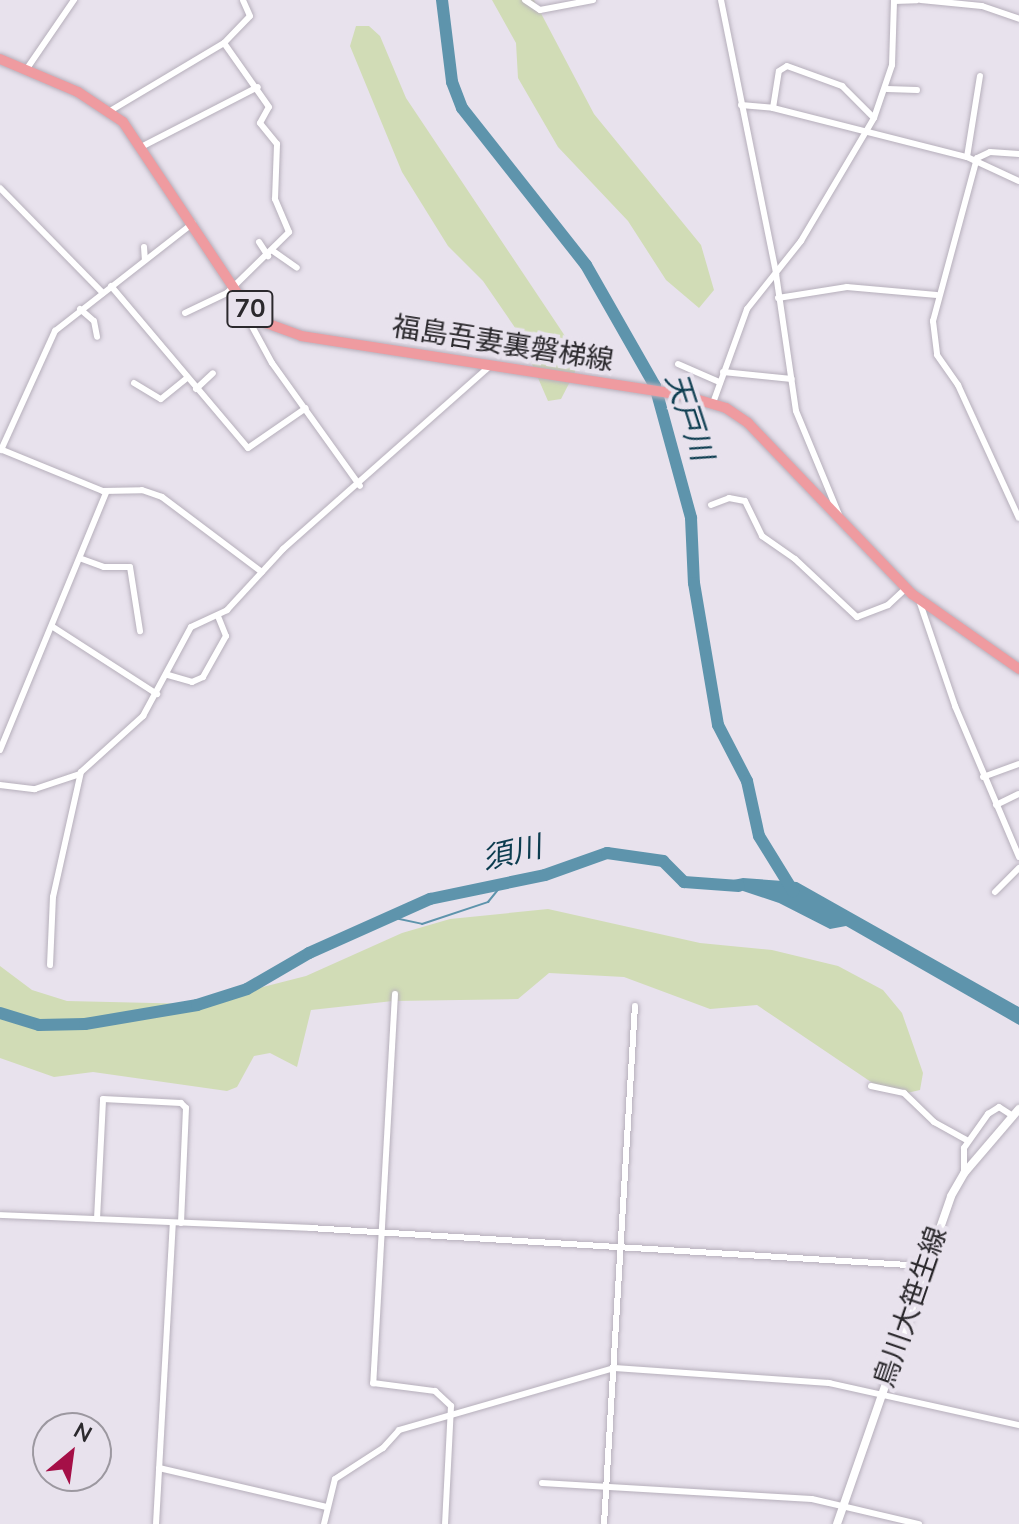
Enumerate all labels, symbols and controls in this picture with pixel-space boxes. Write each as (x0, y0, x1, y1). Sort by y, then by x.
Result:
road number: 70 (226, 287, 274, 331)
street label: 福島吾妻裏磐梯線 (390, 310, 616, 378)
water label: 天戸川 (657, 369, 719, 465)
water label: 須川 (479, 830, 545, 878)
street label: 鳥川大笹生線 (868, 1222, 954, 1392)
north arrow (32, 1412, 112, 1492)
text: N (68, 1416, 97, 1450)

